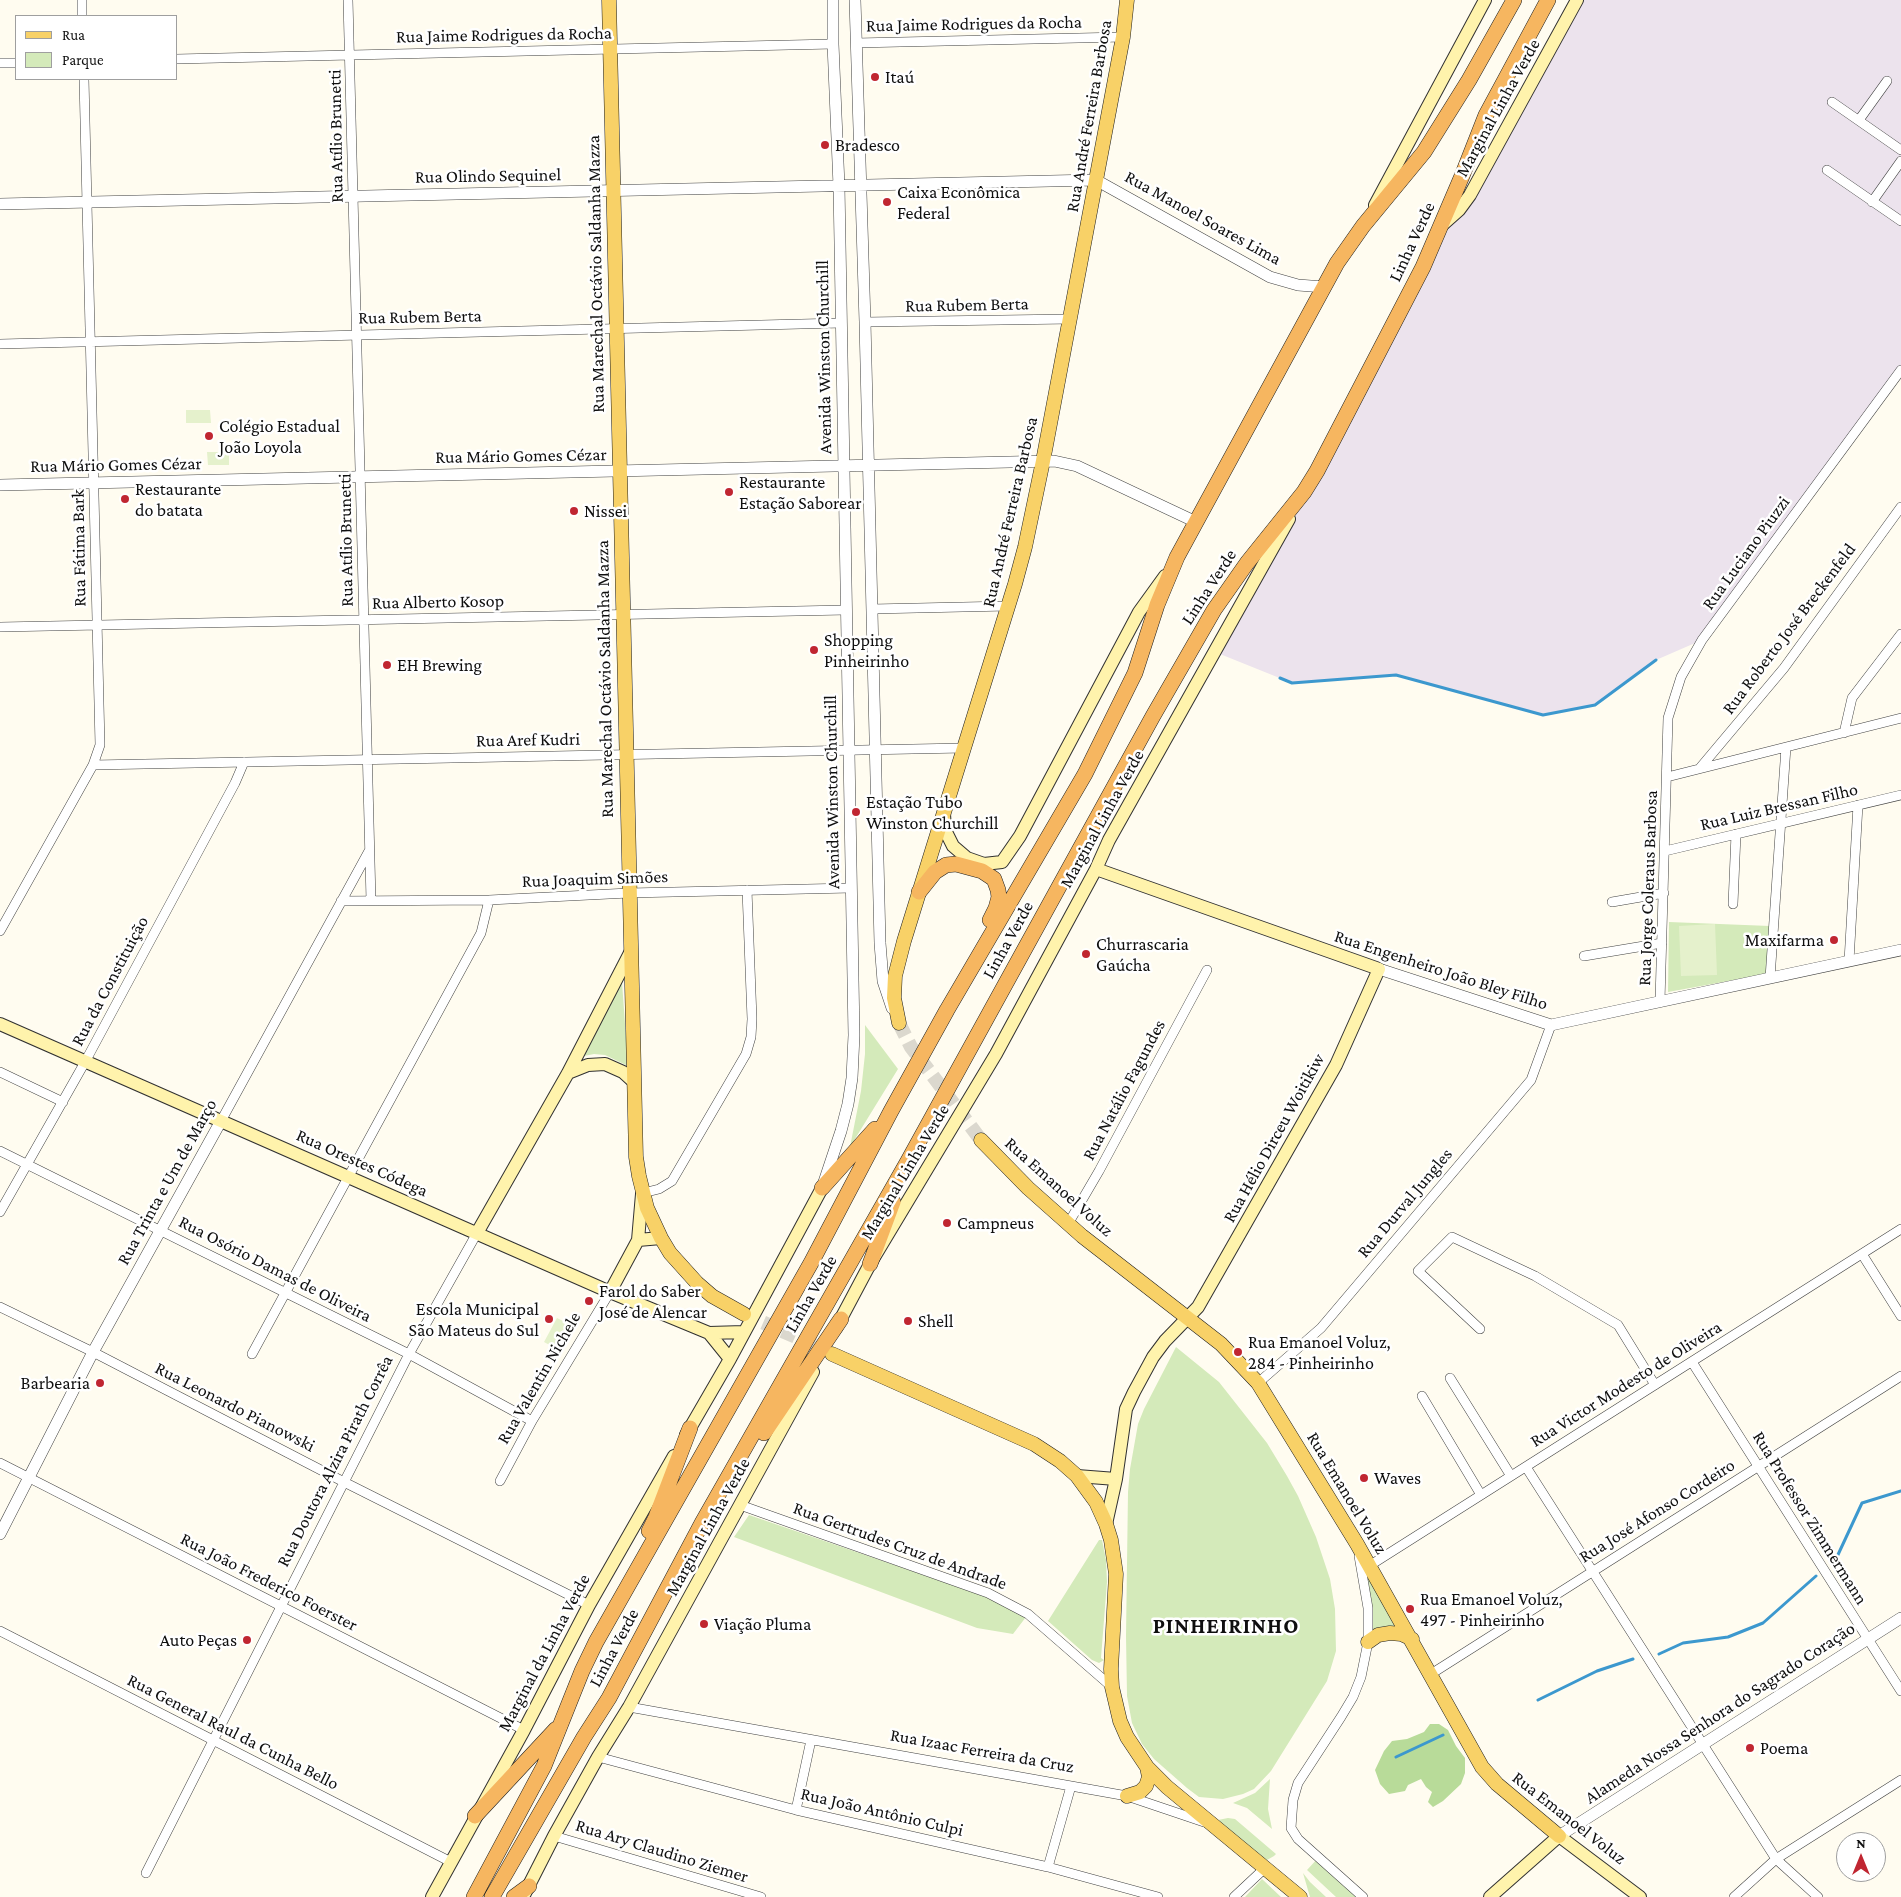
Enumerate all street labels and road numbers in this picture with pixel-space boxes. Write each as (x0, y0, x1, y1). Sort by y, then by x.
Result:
street label: Rua Jaime Rodrigues da Rocha (866, 11, 1082, 37)
street label: Rua André Ferreira Barbosa (1061, 18, 1117, 214)
street label: Rua Jaime Rodrigues da Rocha (396, 22, 612, 48)
street label: Marginal Linha Verde (1451, 35, 1545, 181)
street label: Rua Atílio Brunetti (324, 69, 348, 203)
street label: Rua Marechal Octávio Saldanha Mazza (583, 135, 609, 413)
street label: Rua Olindo Sequinel (415, 164, 561, 188)
street label: Rua Manoel Soares Lima (1121, 166, 1285, 270)
street label: Linha Verde (1384, 199, 1440, 285)
street label: Avenida Winston Churchill (812, 260, 836, 454)
street label: Rua Rubem Berta (905, 293, 1029, 317)
street label: Rua Rubem Berta (358, 305, 482, 329)
street label: Rua André Ferreira Barbosa (978, 415, 1042, 609)
street label: Rua Mário Gomes Cézar (435, 444, 607, 468)
street label: Rua Mário Gomes Cézar (30, 453, 202, 477)
street label: Rua Atílio Brunetti (334, 473, 358, 607)
street label: Rua Fátima Bark (67, 489, 91, 607)
street label: Rua Luciano Piuzzi (1698, 492, 1794, 614)
street label: Rua Roberto José Breckenfeld (1718, 539, 1860, 719)
street label: Rua Marechal Octávio Saldanha Mazza (592, 540, 618, 818)
street label: Linha Verde (1177, 545, 1241, 629)
street label: Rua Alberto Kosop (372, 590, 504, 614)
street label: Avenida Winston Churchill (820, 695, 844, 889)
street label: Rua Aref Kudri (476, 728, 580, 752)
street label: Marginal Linha Verde (1055, 746, 1149, 892)
street label: Rua Luiz Bressan Filho (1698, 778, 1860, 836)
street label: Rua Jorge Coleraus Barbosa (1634, 790, 1662, 986)
street label: Rua Joaquim Simões (521, 866, 669, 892)
street label: Linha Verde (978, 897, 1038, 983)
street label: Rua da Constituição (67, 912, 153, 1050)
street label: Rua Engenheiro João Bley Filho (1332, 925, 1550, 1015)
street label: Rua Natálio Fagundes (1078, 1016, 1170, 1164)
street label: Rua Hélio Dirceu Woitikiw (1218, 1050, 1330, 1226)
street label: Rua Trinta e Um de Março (112, 1095, 222, 1269)
street label: Marginal Linha Verde (856, 1100, 954, 1244)
street label: Rua Orestes Códega (293, 1124, 431, 1202)
street label: Rua Emanoel Voluz (1000, 1133, 1118, 1241)
street label: Rua Durval Jungles (1353, 1144, 1457, 1262)
street label: Rua Osório Damas de Oliveira (175, 1211, 375, 1327)
street label: Linha Verde (780, 1252, 842, 1336)
street label: Rua Valentin Nichele (492, 1308, 586, 1448)
street label: Rua Victor Modesto de Oliveira (1526, 1316, 1726, 1452)
street label: Rua Doutora Alzira Pirath Corrêa (272, 1352, 398, 1570)
street label: Rua Leonardo Pianowski (151, 1357, 319, 1457)
street label: Rua Professor Zimmermann (1748, 1427, 1872, 1609)
street label: Rua Emanoel Voluz (1302, 1428, 1392, 1558)
street label: Marginal Linha Verde (661, 1454, 755, 1600)
street label: Rua José Afonso Cordeiro (1575, 1454, 1739, 1568)
street label: Rua Gertrudes Cruz de Andrade (790, 1497, 1010, 1595)
street label: Rua João Frederico Foerster (177, 1528, 361, 1636)
street label: Marginal da Linha Verde (493, 1570, 595, 1736)
street label: Linha Verde (584, 1605, 644, 1691)
street label: Alameda Nossa Senhora do Sagrado Coração (1581, 1617, 1859, 1809)
street label: Rua General Raul da Cunha Bello (124, 1669, 342, 1795)
street label: Rua Izaac Ferreira da Cruz (888, 1724, 1076, 1778)
street label: Rua Emanoel Voluz (1508, 1767, 1630, 1869)
street label: Rua João Antônio Culpi (799, 1783, 965, 1841)
street label: Rua Ary Claudino Ziemer (573, 1814, 751, 1888)

